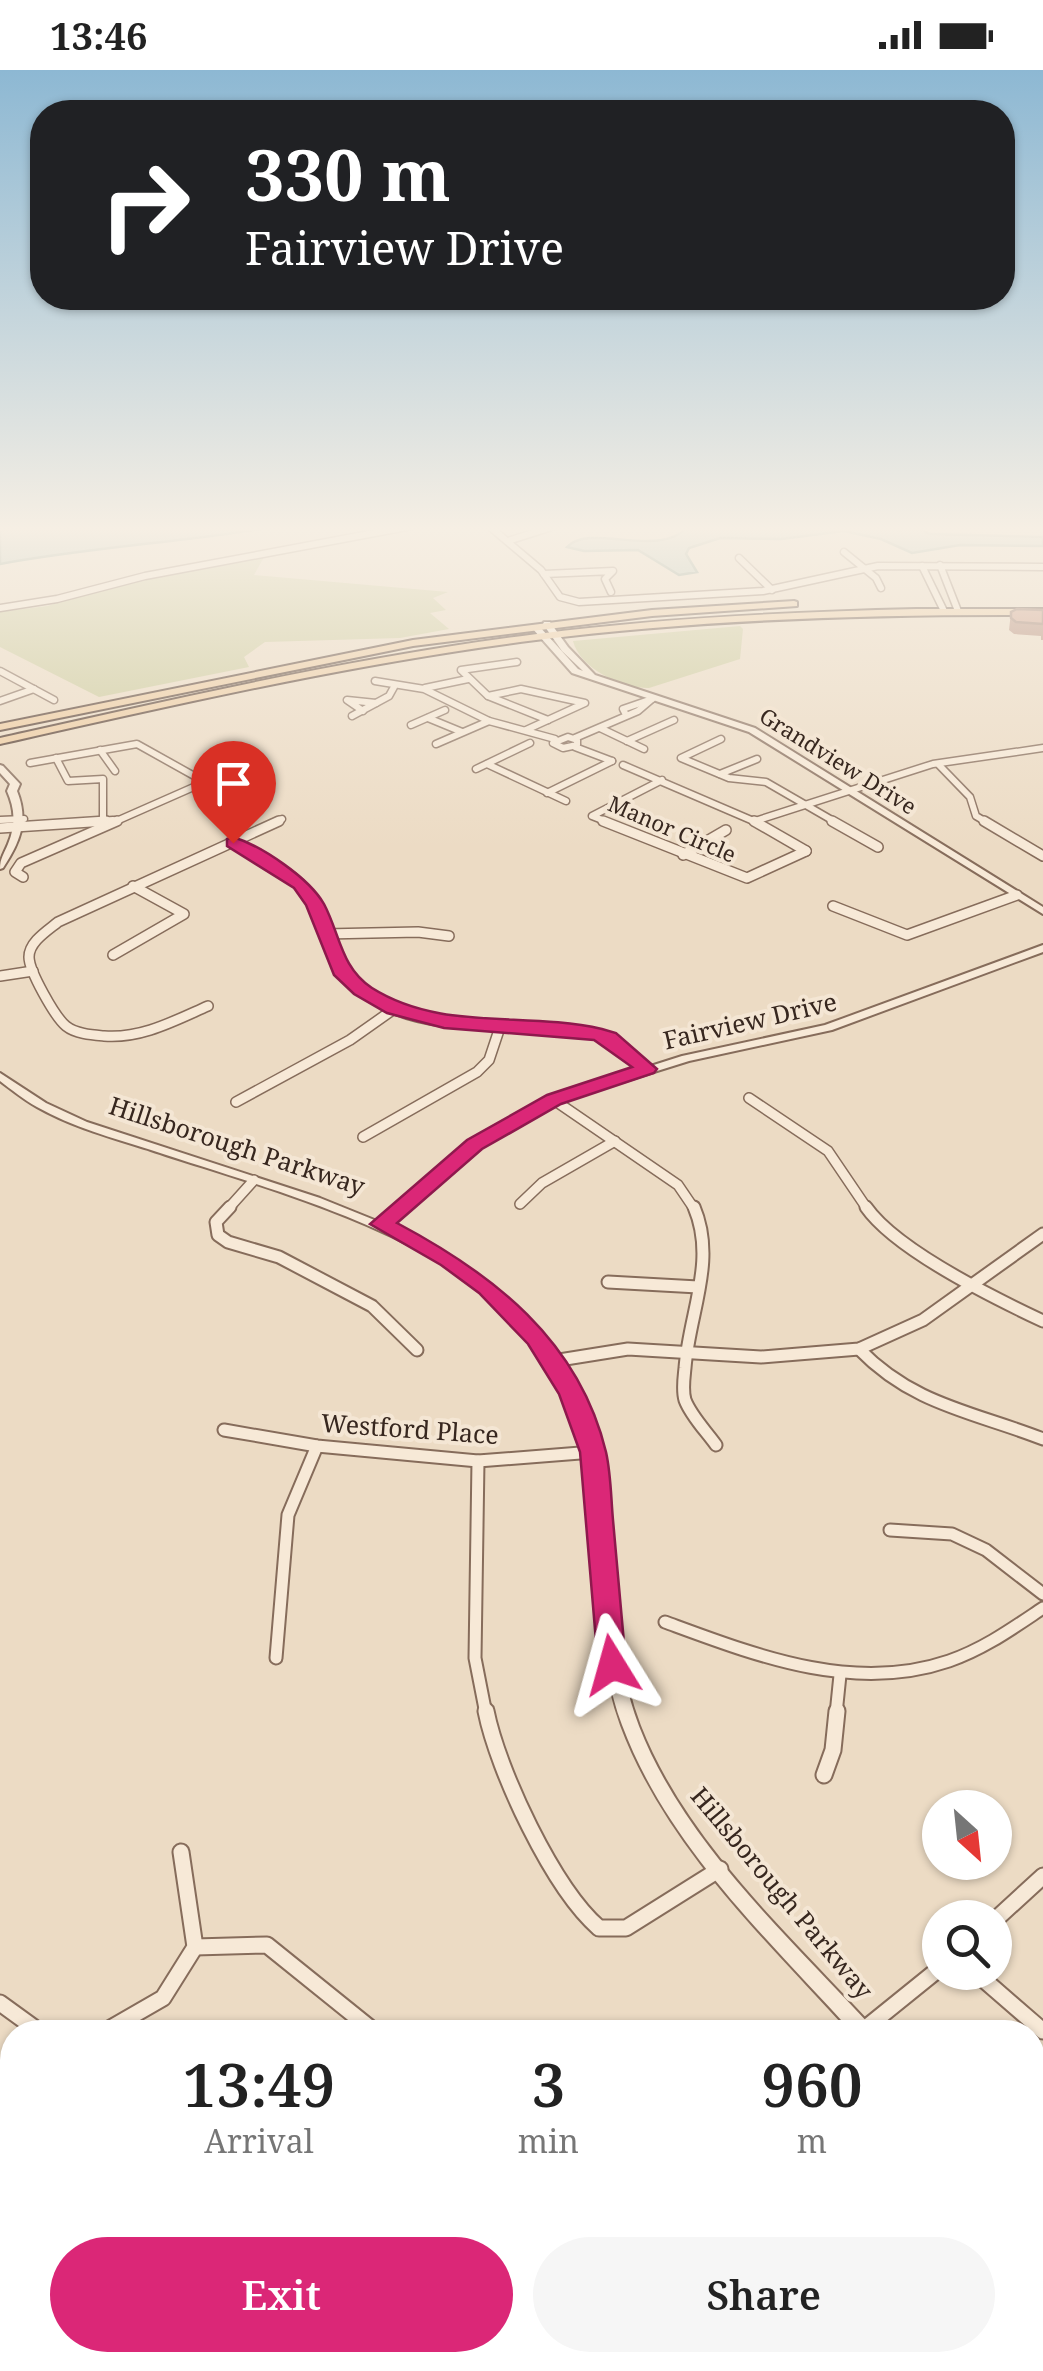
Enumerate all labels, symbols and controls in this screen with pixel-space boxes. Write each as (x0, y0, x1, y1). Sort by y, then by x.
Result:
text: 13:46 (50, 9, 147, 61)
text: 330 m (245, 126, 451, 222)
icon: right (80, 140, 210, 270)
text: Fairview Drive (245, 217, 564, 278)
street label: Grandview Drive (754, 700, 923, 821)
pin (191, 741, 276, 844)
icon: arrive (206, 756, 261, 811)
street label: Manor Circle (604, 788, 741, 869)
street label: Fairview Drive (660, 984, 840, 1057)
street label: Hillsborough Parkway (105, 1088, 370, 1203)
street label: Westford Place (320, 1405, 500, 1451)
position arrow (560, 1613, 664, 1717)
street label: Hillsborough Parkway (684, 1779, 882, 2006)
north arrow (922, 1790, 1012, 1880)
map controls (922, 1790, 1012, 1990)
button: search (922, 1900, 1012, 1990)
text: 13:49 (182, 2043, 335, 2125)
text: 3 (531, 2043, 565, 2125)
text: 960 (761, 2043, 863, 2125)
text: Arrival (204, 2119, 314, 2162)
text: min (518, 2119, 579, 2162)
text: m (797, 2119, 827, 2162)
button: Exit (50, 2237, 513, 2352)
button: Share (533, 2237, 995, 2352)

